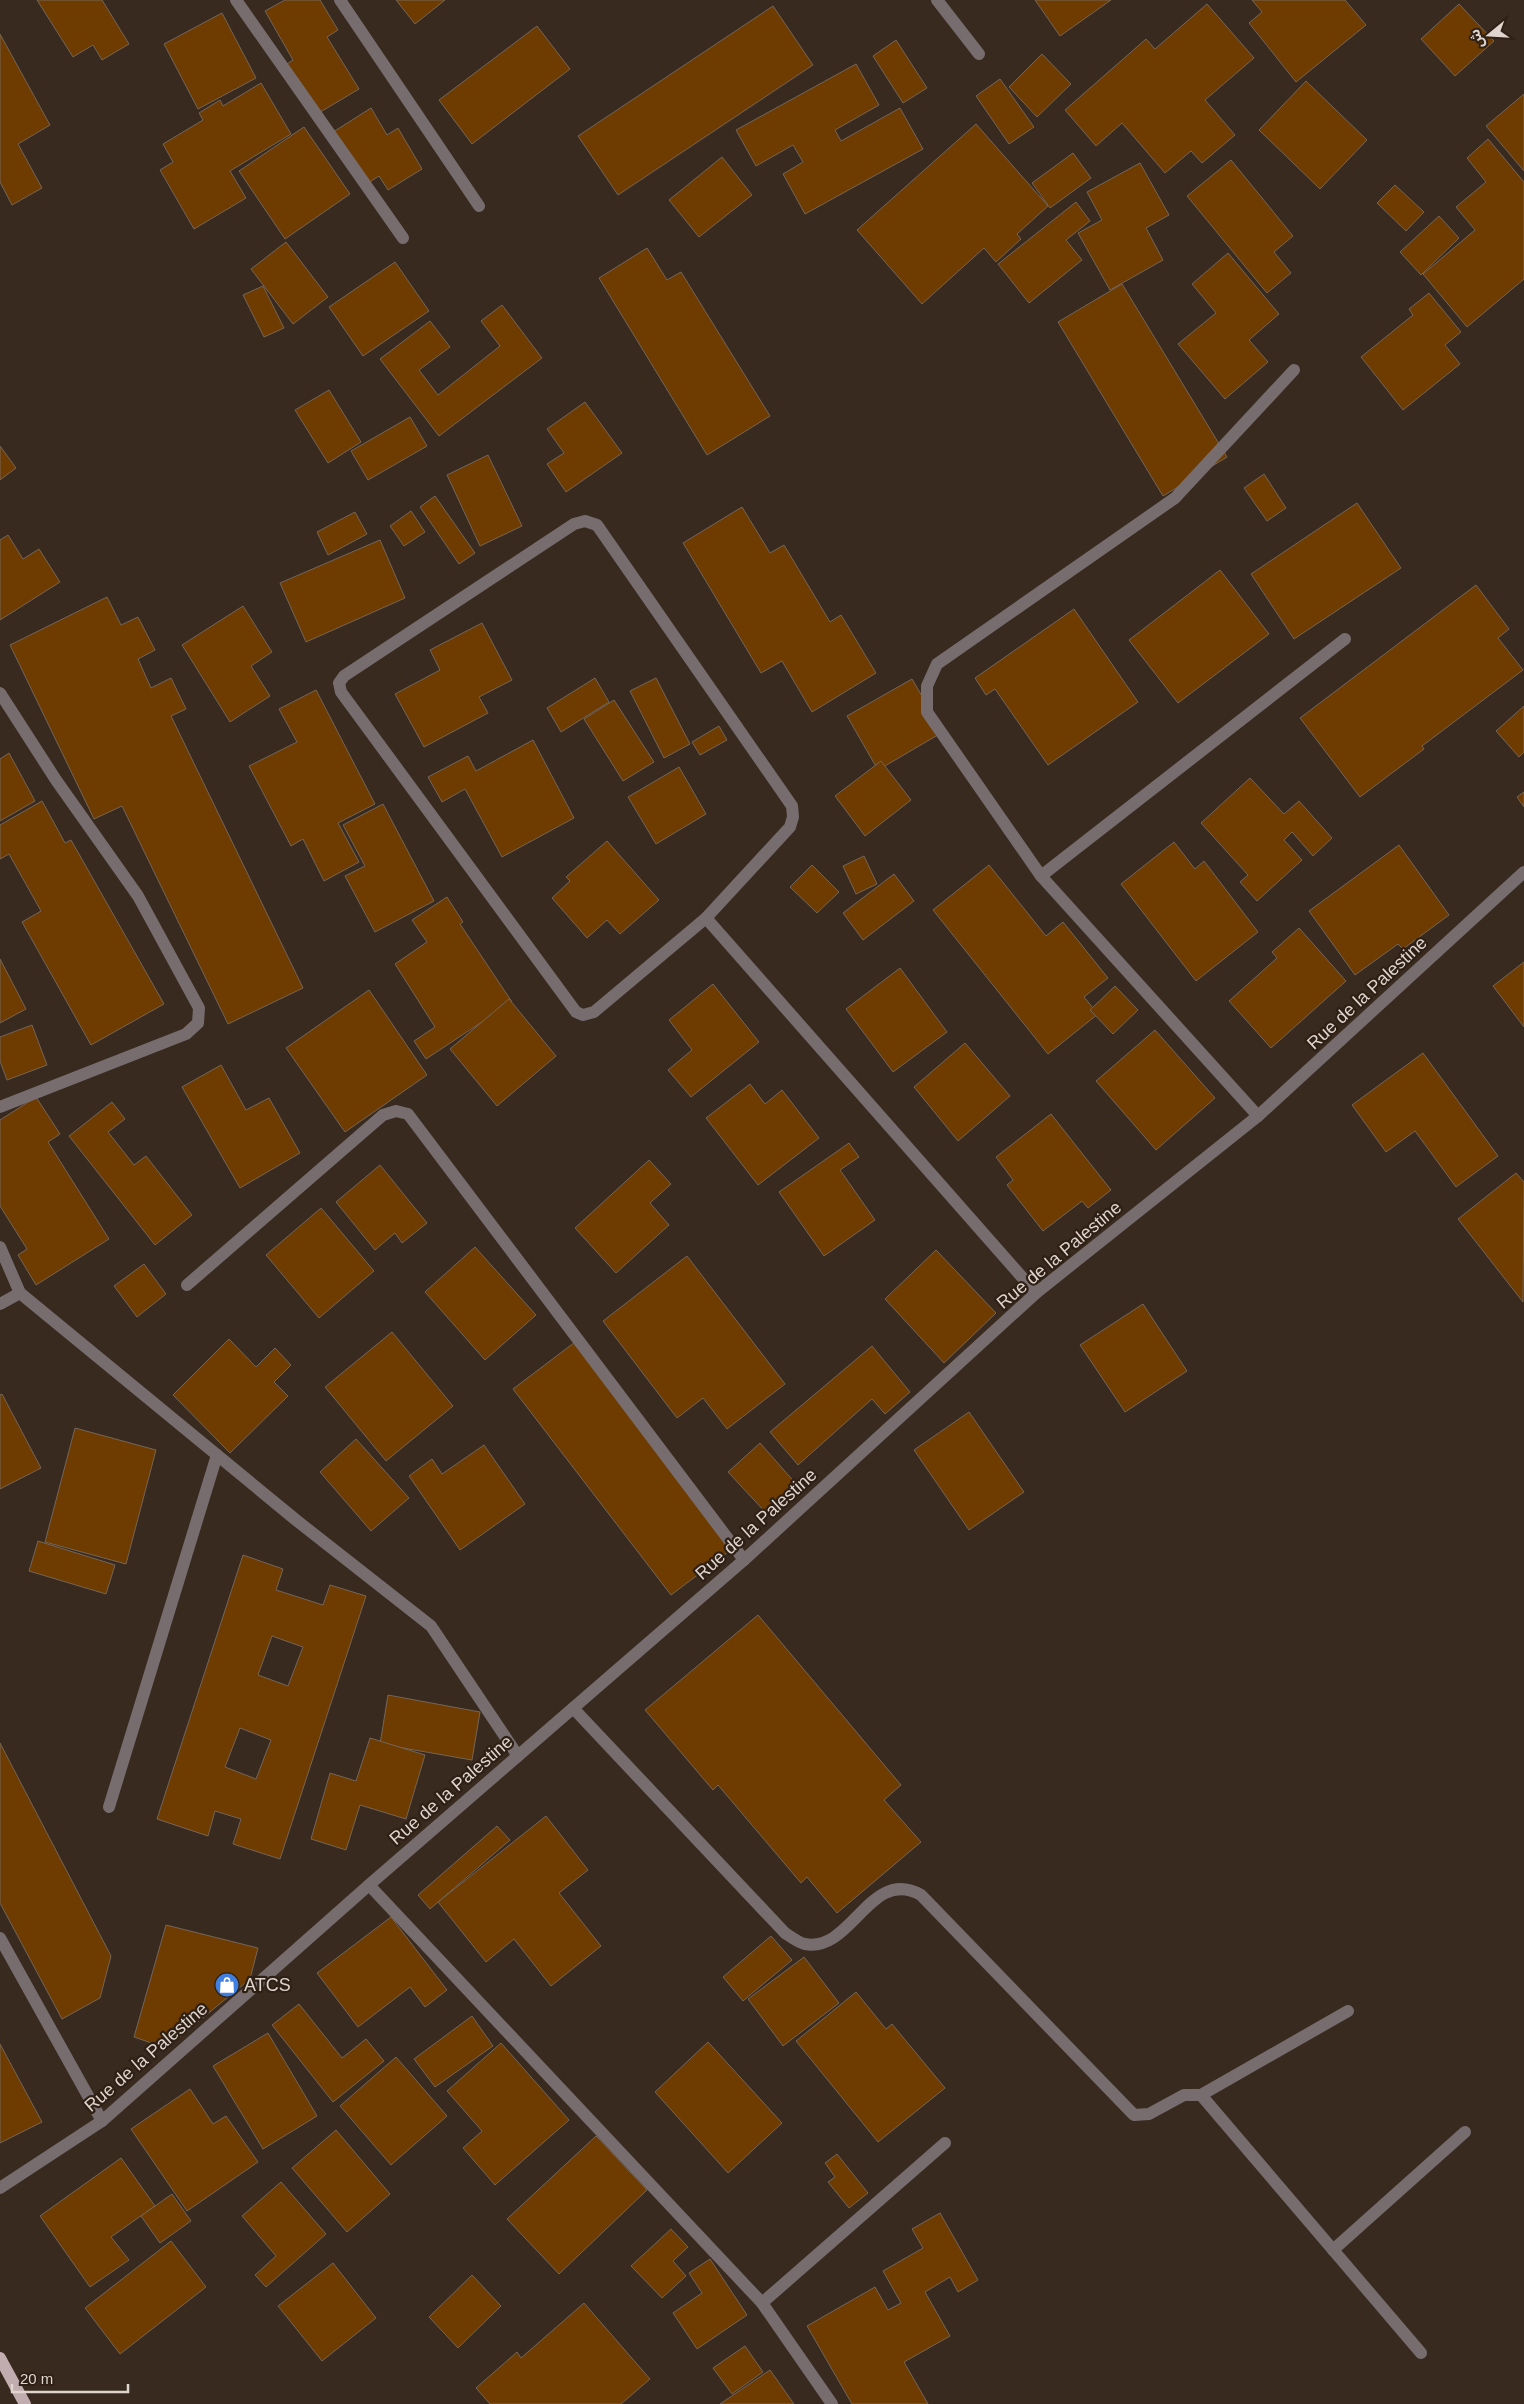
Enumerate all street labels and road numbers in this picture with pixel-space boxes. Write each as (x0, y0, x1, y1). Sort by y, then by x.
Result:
street label: Rue de la Palestine (1303, 932, 1431, 1054)
street label: Rue de la Palestine (993, 1197, 1125, 1313)
street label: Rue de la Palestine (691, 1464, 821, 1584)
street label: Rue de la Palestine (386, 1731, 516, 1849)
street label: Rue de la Palestine (81, 1998, 211, 2116)

